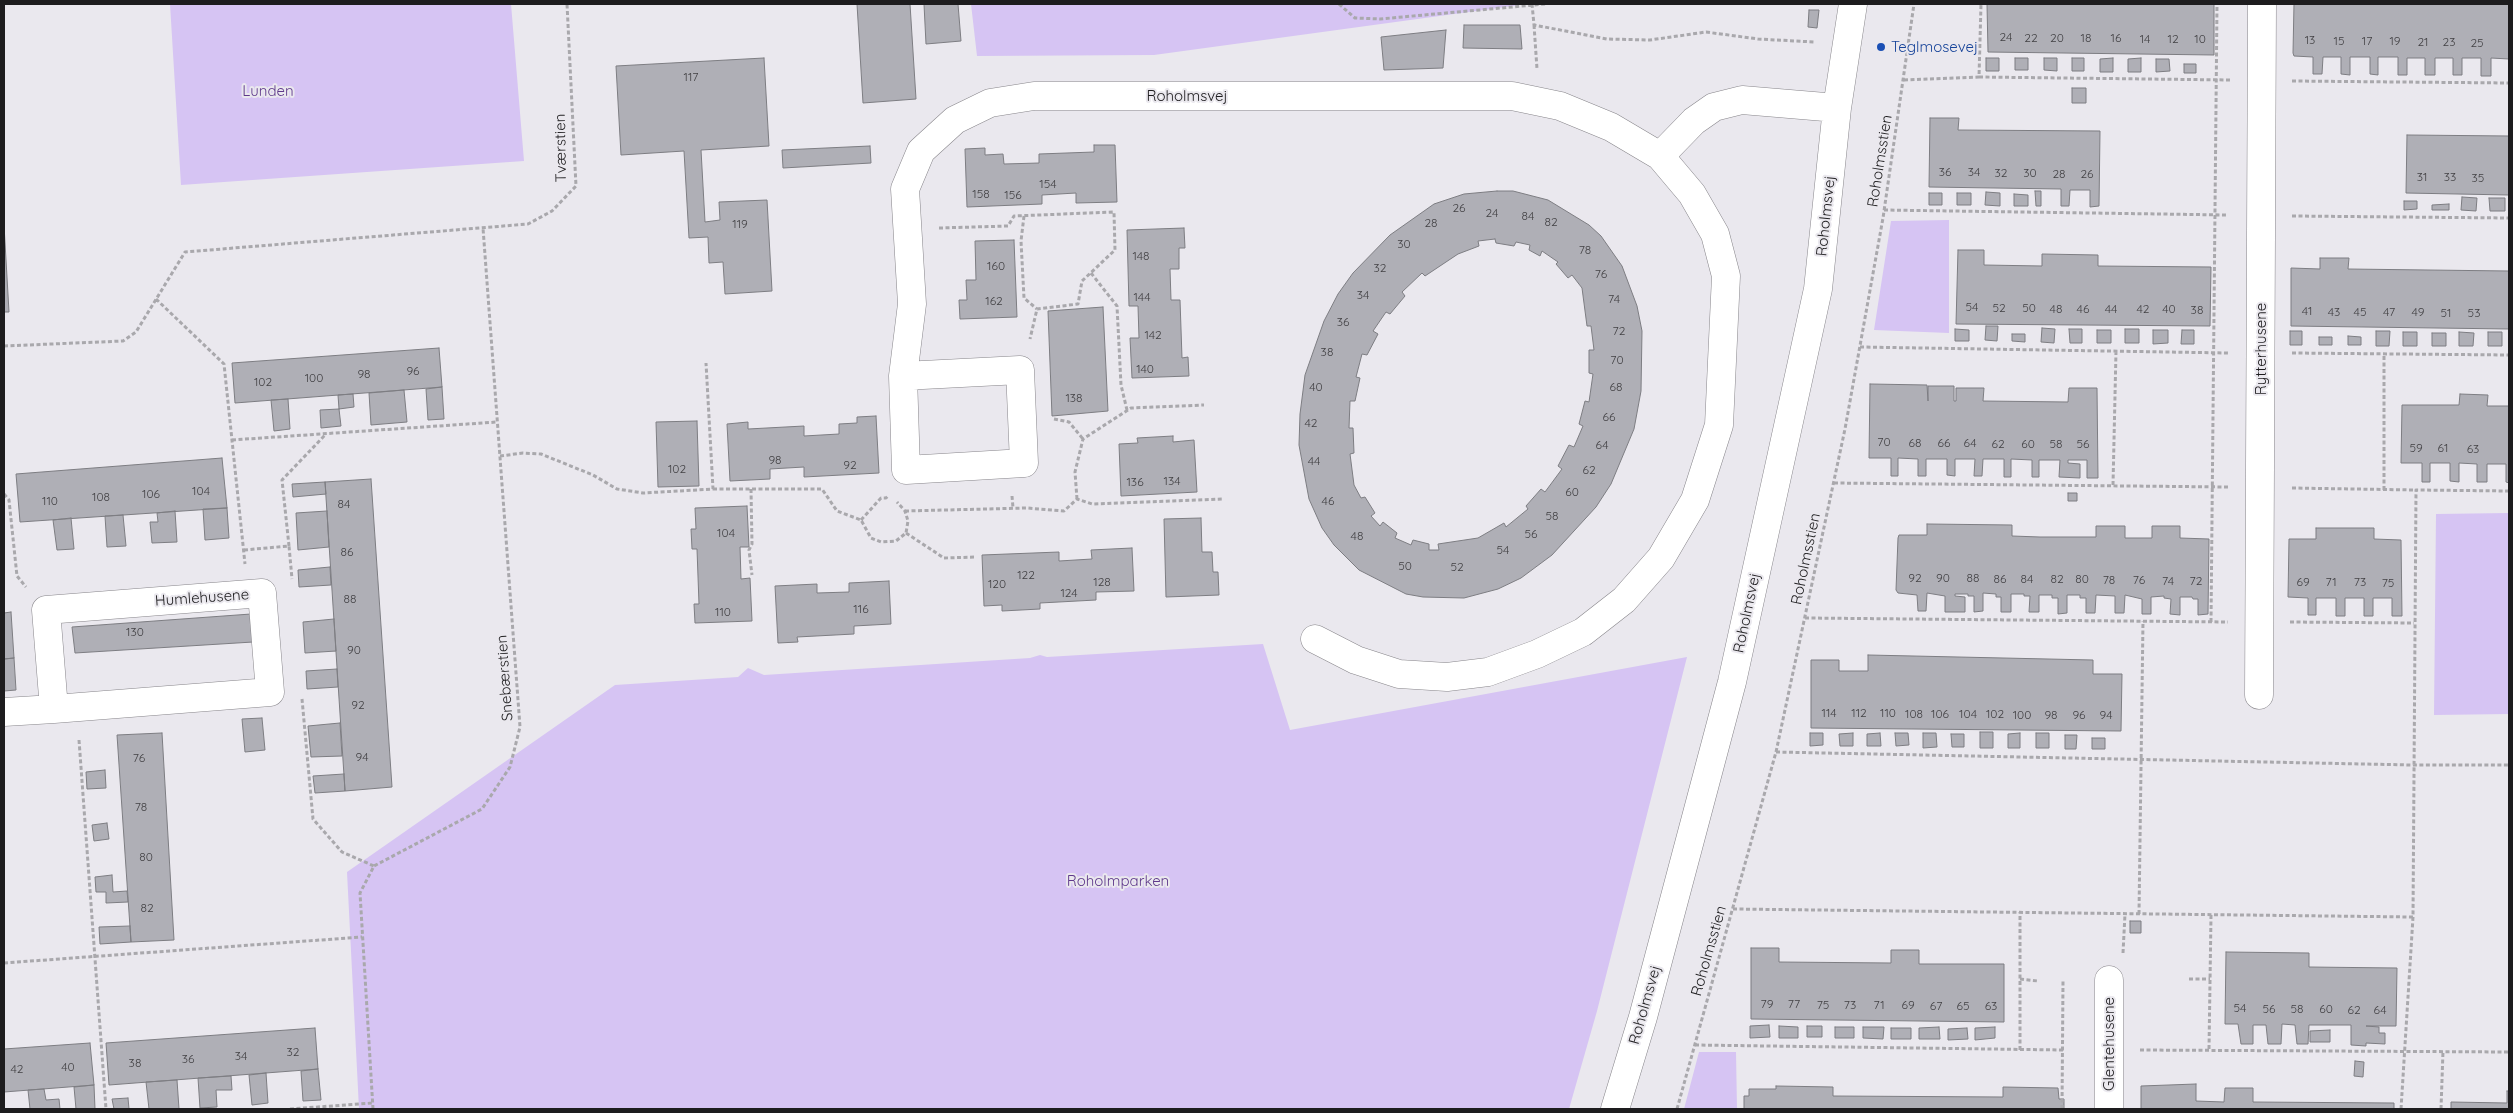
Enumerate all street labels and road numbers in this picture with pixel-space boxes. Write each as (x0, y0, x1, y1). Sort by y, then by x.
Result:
street label: Roholmsvej (1146, 87, 1228, 105)
street label: Tværstien (551, 114, 571, 182)
street label: Roholmsstien (1864, 114, 1896, 208)
street label: Roholmsvej (1813, 175, 1839, 257)
street label: Rytterhusene (2252, 303, 2270, 395)
street label: Roholmsstien (1788, 512, 1824, 606)
street label: Roholmsvej (1730, 571, 1764, 655)
street label: Humlehusene (154, 586, 250, 610)
street label: Snebærstien (493, 634, 517, 722)
street label: Roholmsstien (1687, 904, 1731, 998)
street label: Roholmsvej (1625, 964, 1665, 1046)
street label: Glentehusene (2100, 997, 2118, 1091)

